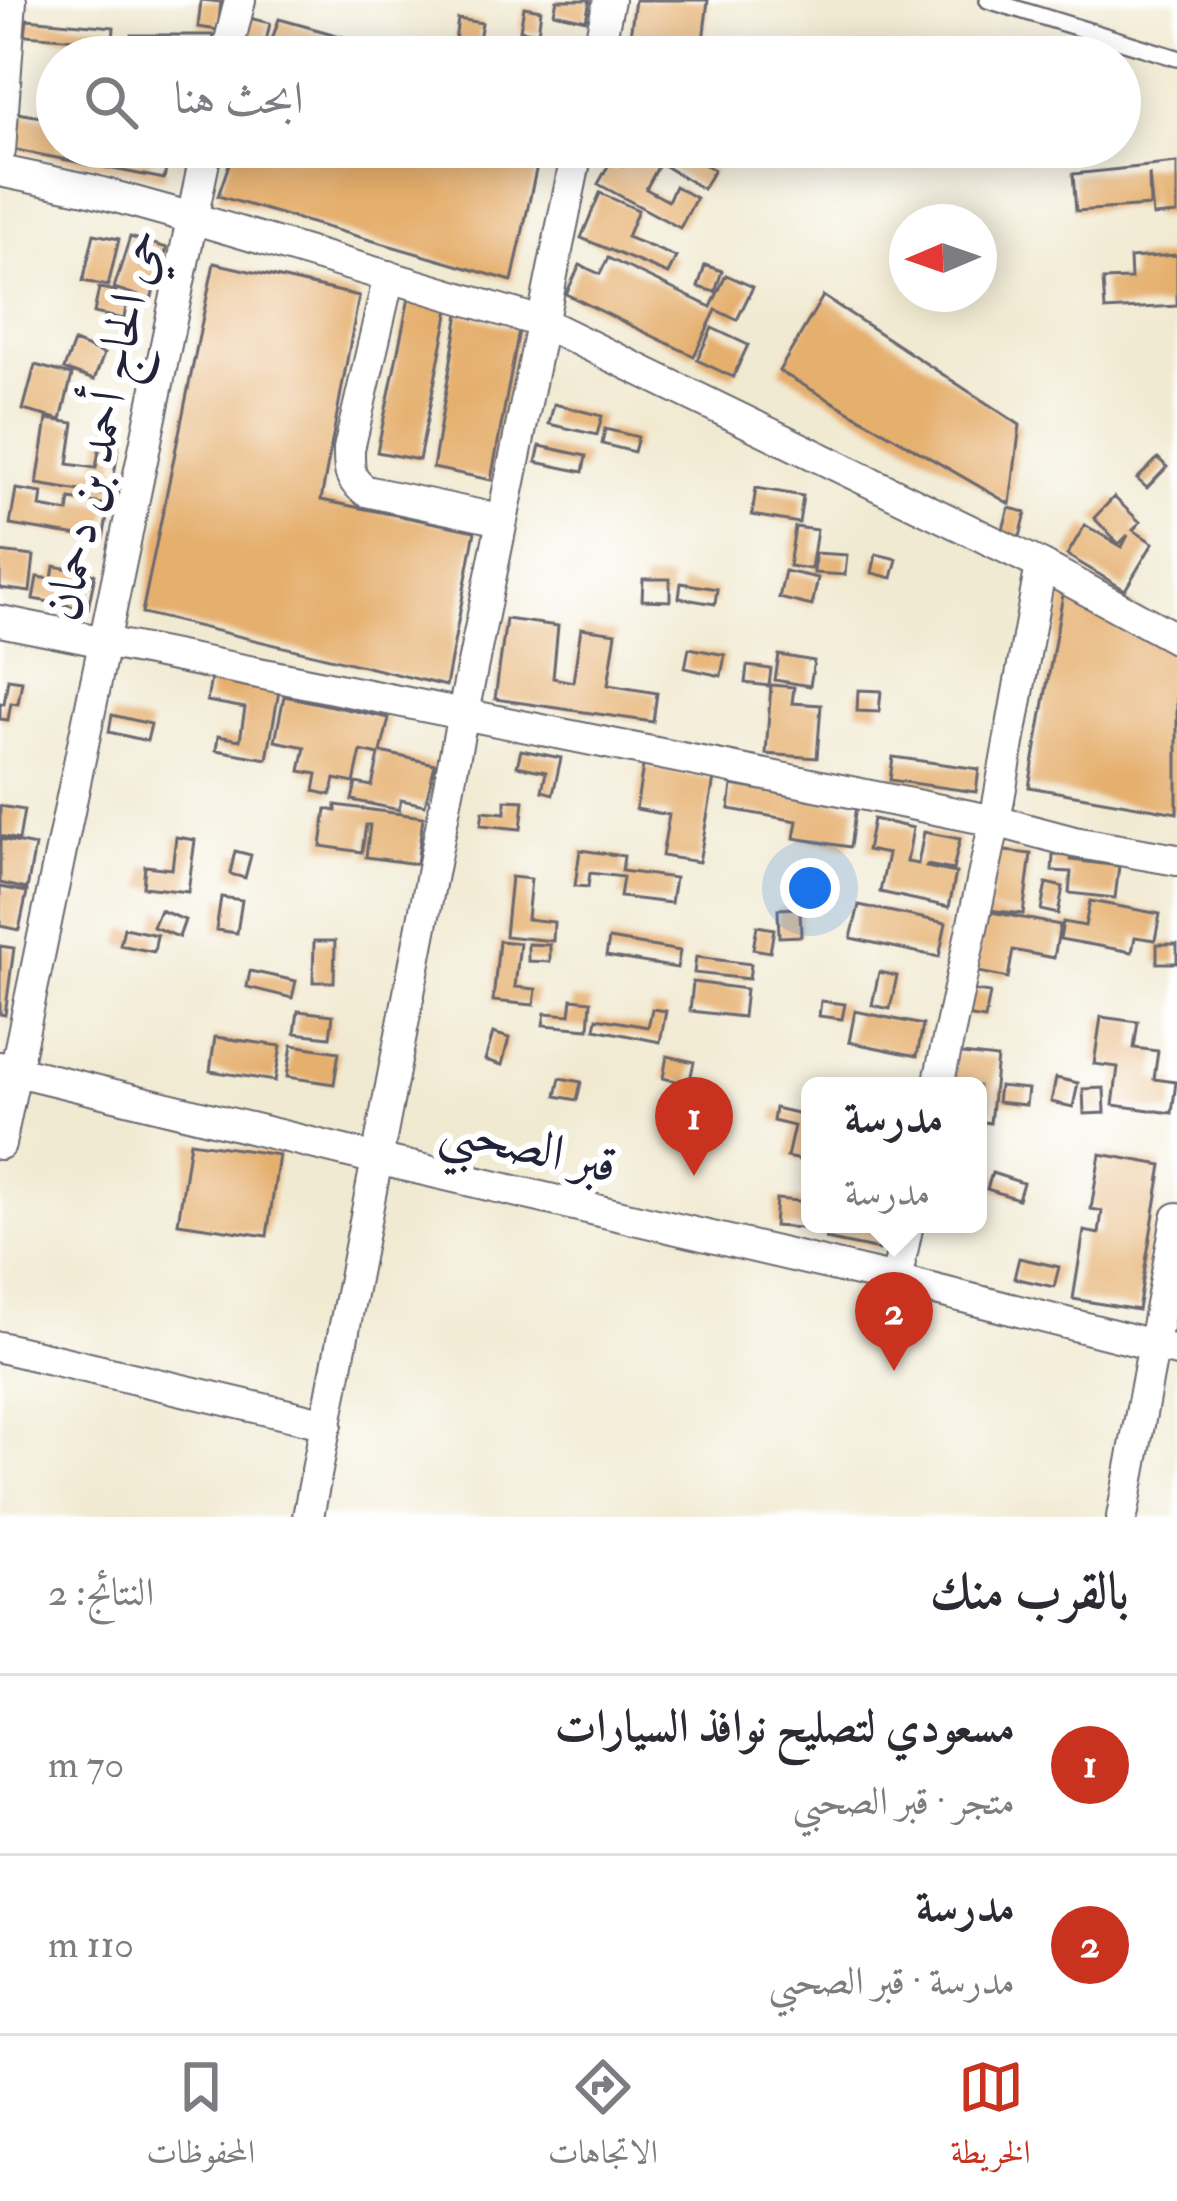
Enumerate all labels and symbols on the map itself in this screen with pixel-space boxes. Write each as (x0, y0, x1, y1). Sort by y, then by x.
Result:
north arrow (889, 204, 997, 312)
street label: حي الحاج أحمد بن دحمان (26, 222, 187, 629)
your location (780, 858, 840, 918)
pin: 1 (655, 1077, 733, 1176)
street label: قبر الصحبي (431, 1096, 623, 1212)
pin: 2 (855, 1272, 933, 1371)

